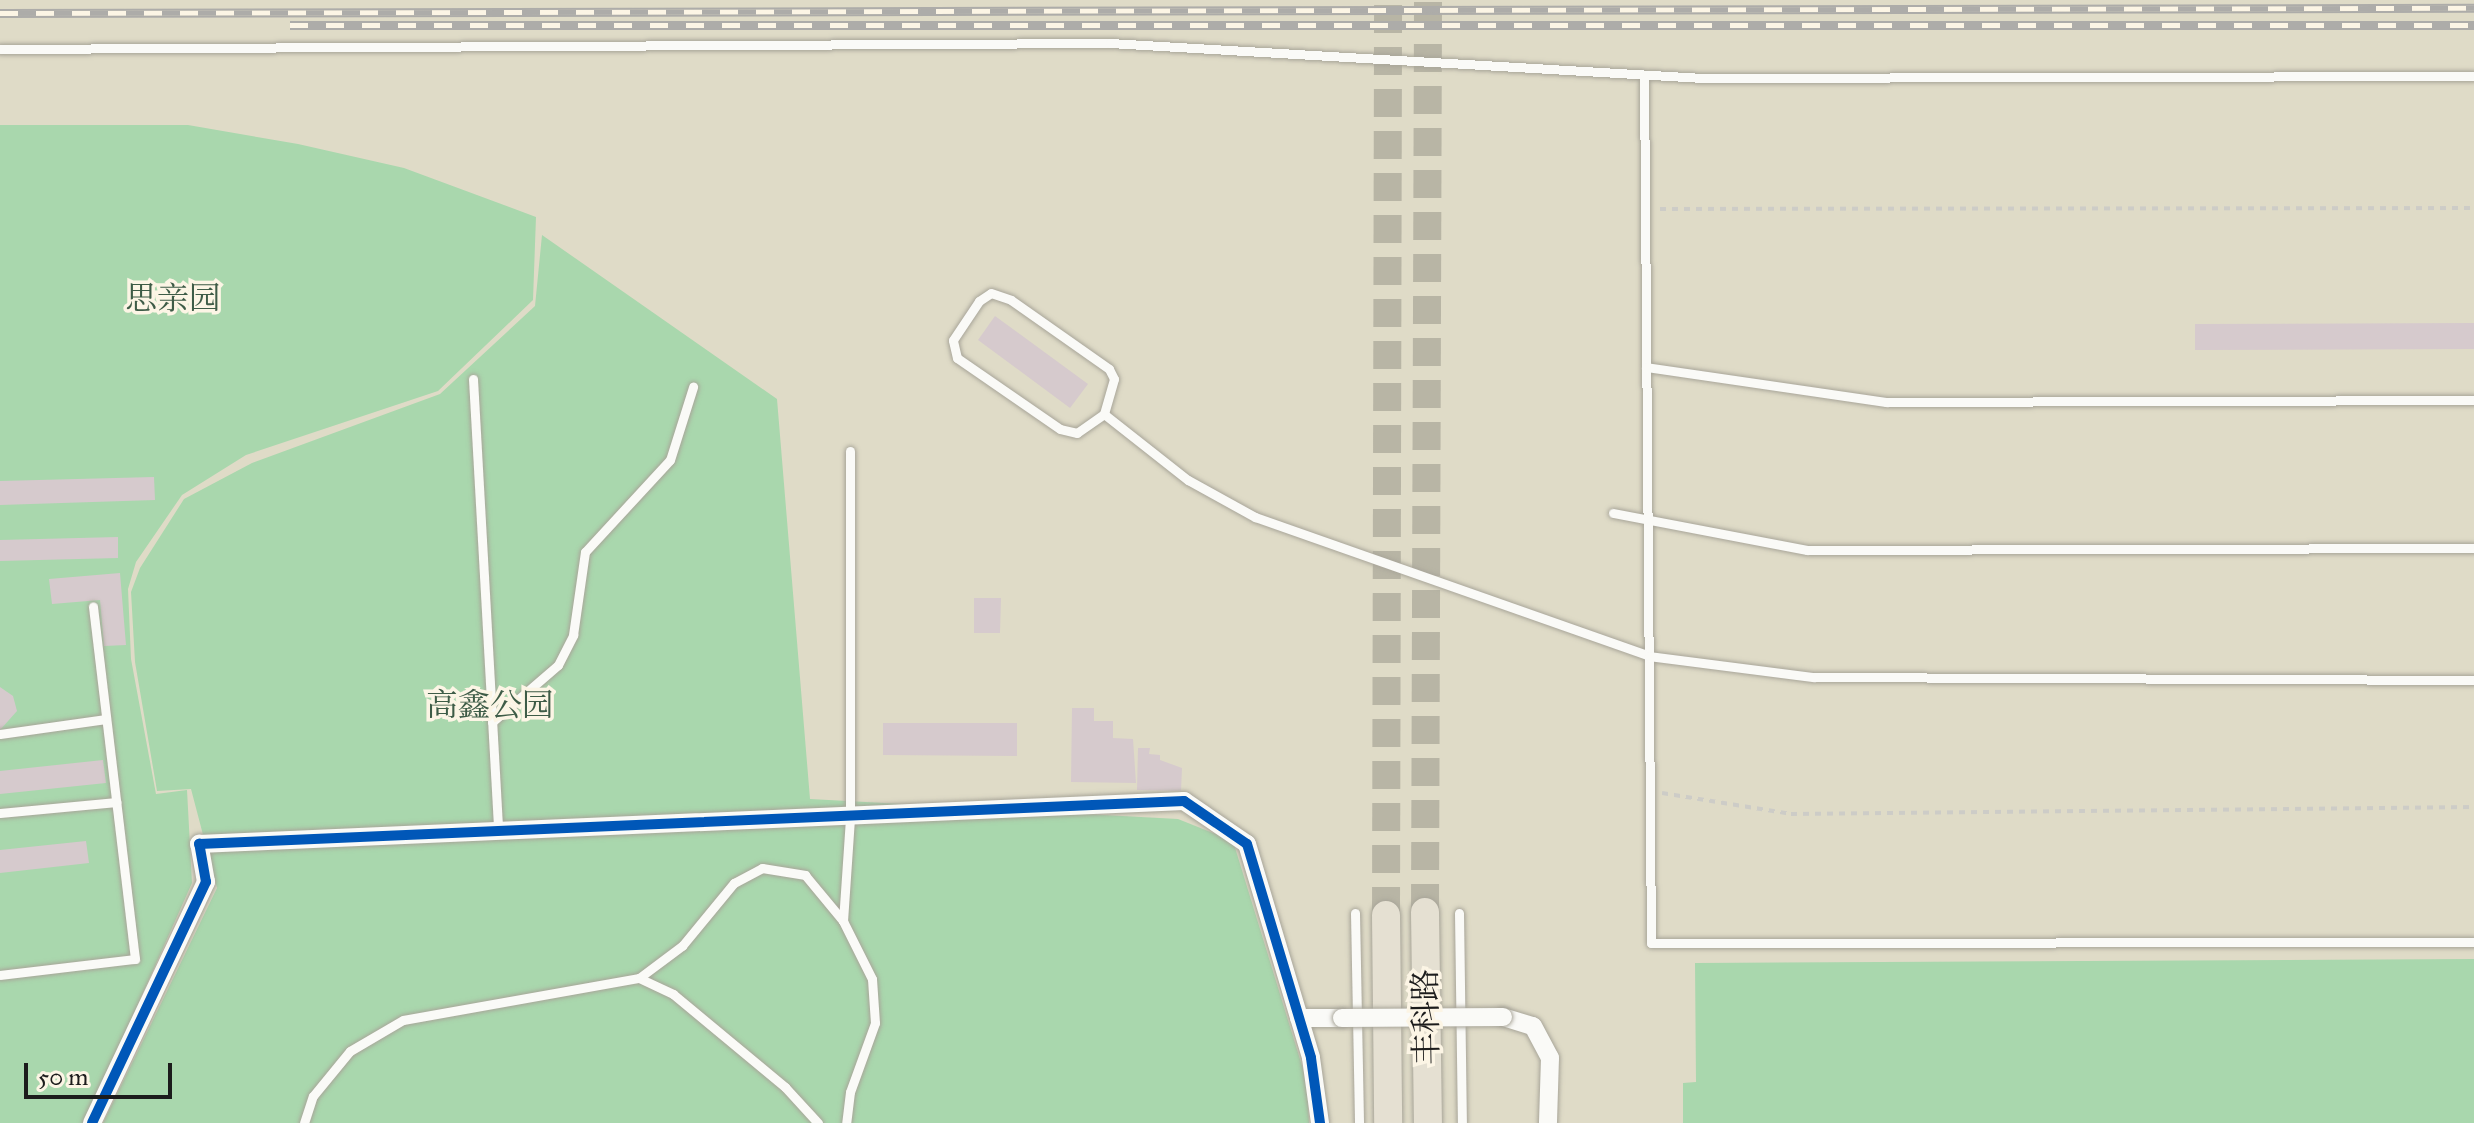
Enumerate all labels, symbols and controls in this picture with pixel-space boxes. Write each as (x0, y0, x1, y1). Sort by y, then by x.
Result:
park label: 思亲园 (125, 280, 221, 318)
park label: 高鑫公园 (426, 687, 554, 725)
street label: 丰科路 (1407, 969, 1447, 1065)
scale bar (28, 1047, 176, 1097)
text: 50 m (38, 1062, 88, 1092)

